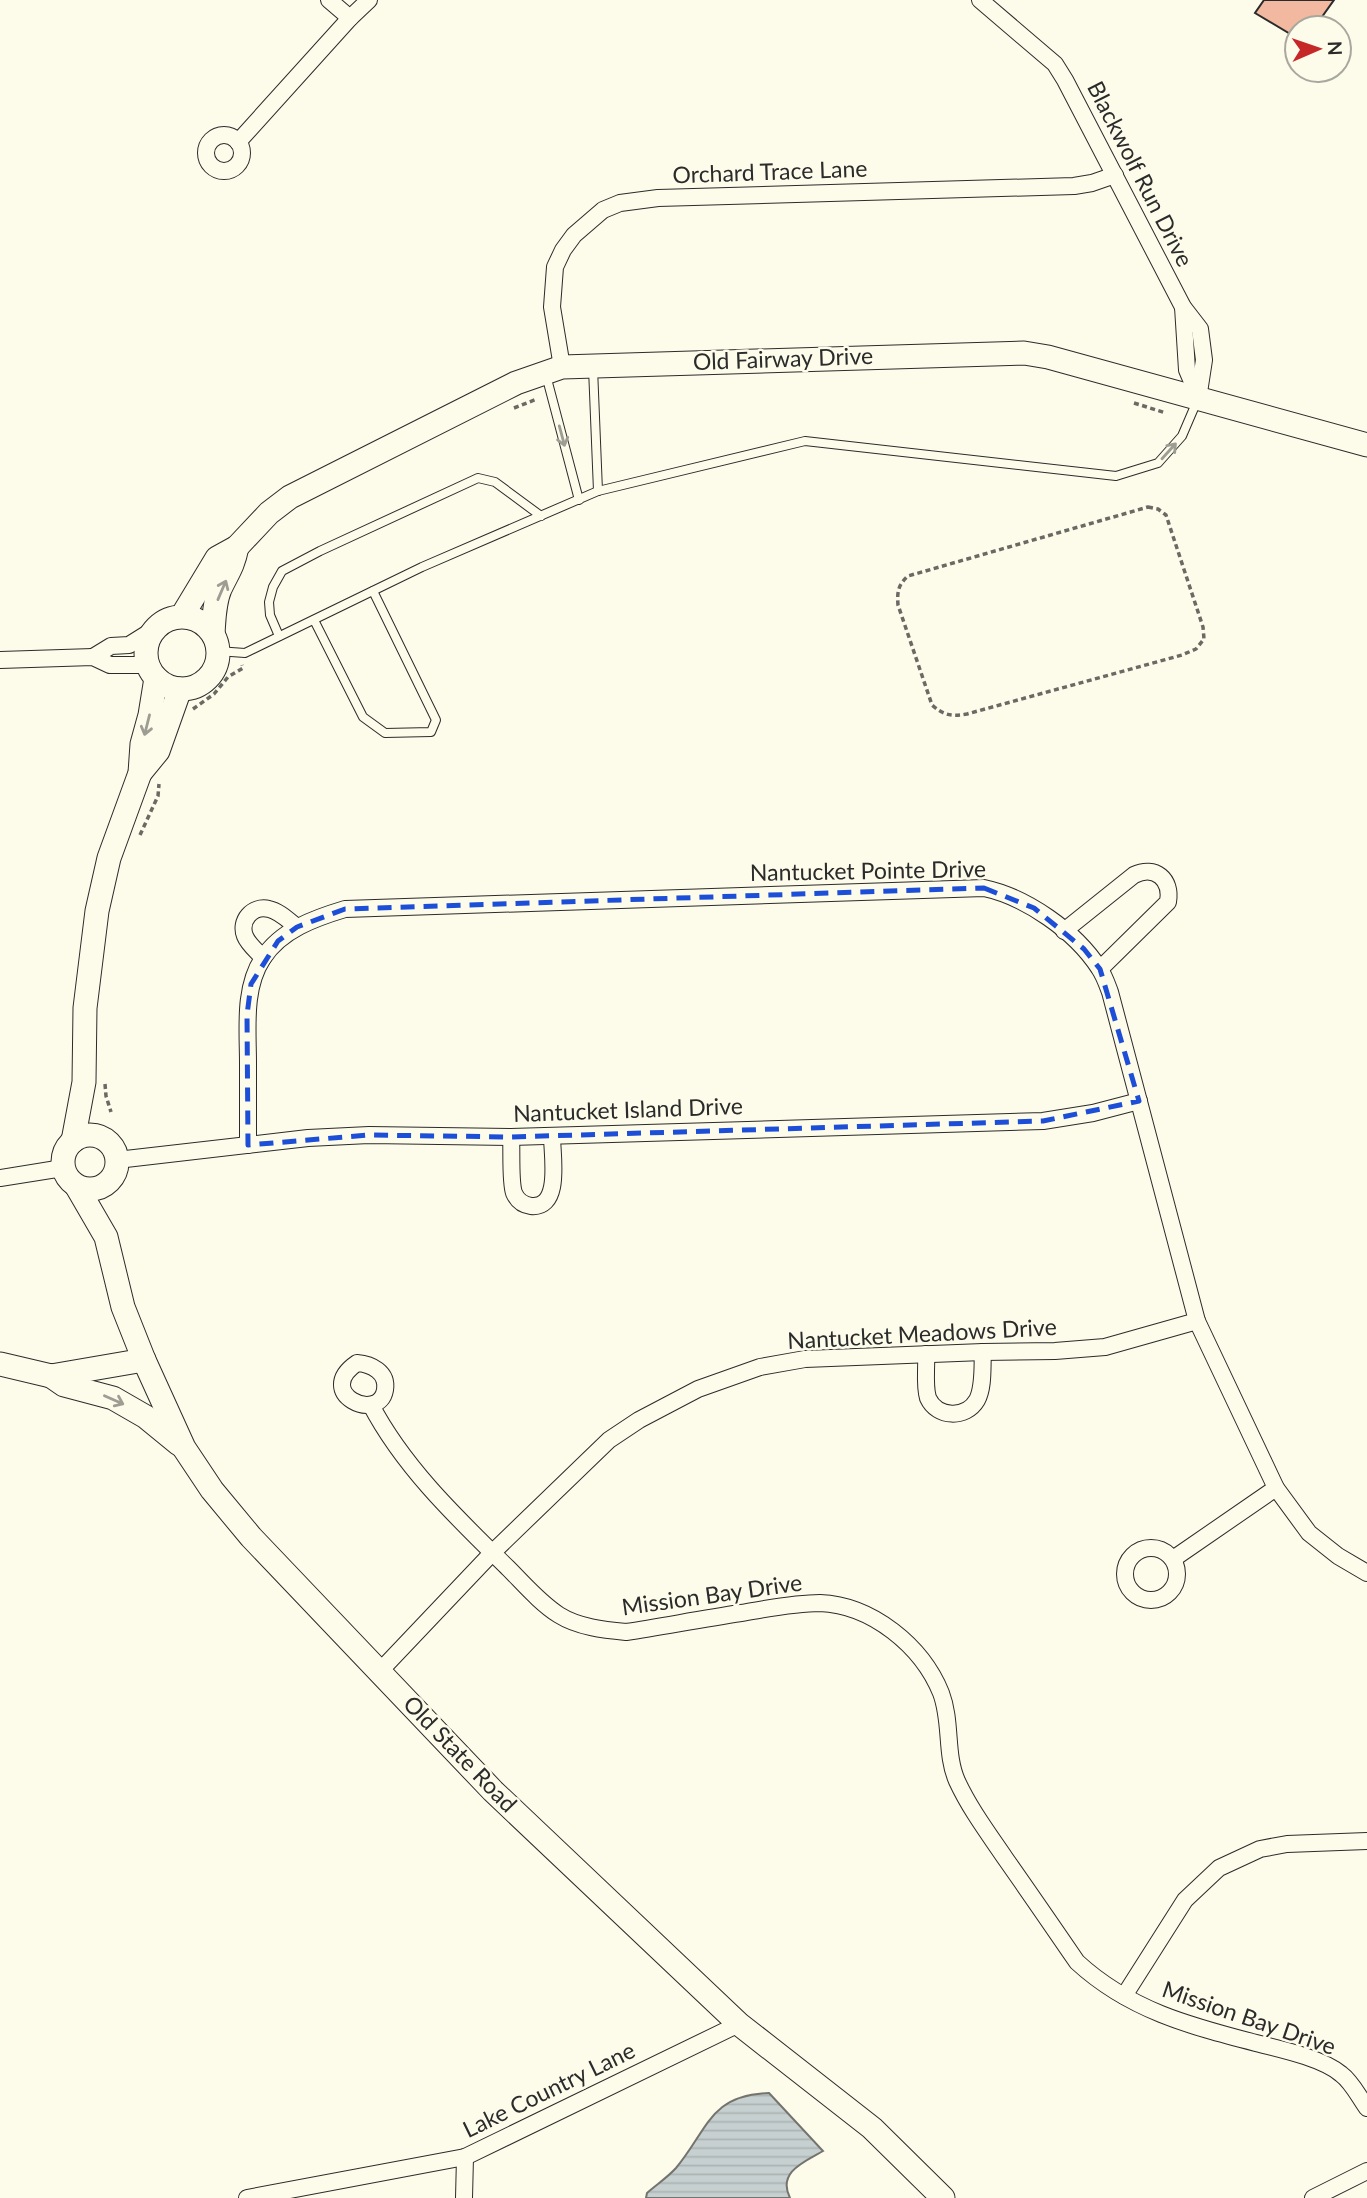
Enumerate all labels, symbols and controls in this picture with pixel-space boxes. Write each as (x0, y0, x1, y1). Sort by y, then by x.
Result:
north arrow (1283, 14, 1353, 84)
text: N (1324, 41, 1347, 56)
street label: Blackwolf Run Drive (1082, 76, 1200, 271)
street label: Orchard Trace Lane (672, 154, 868, 188)
street label: Old Fairway Drive (692, 341, 873, 375)
one-way arrow (556, 424, 569, 447)
one-way arrow (1161, 442, 1177, 460)
one-way arrow (216, 580, 229, 601)
one-way arrow (140, 714, 153, 736)
street label: Nantucket Pointe Drive (750, 854, 986, 886)
street label: Nantucket Island Drive (513, 1091, 743, 1127)
street label: Nantucket Meadows Drive (787, 1312, 1057, 1354)
one-way arrow (102, 1394, 124, 1407)
street label: Mission Bay Drive (620, 1567, 804, 1621)
street label: Old State Road (398, 1689, 523, 1817)
street label: Mission Bay Drive (1159, 1974, 1340, 2060)
street label: Lake Country Lane (458, 2035, 639, 2143)

